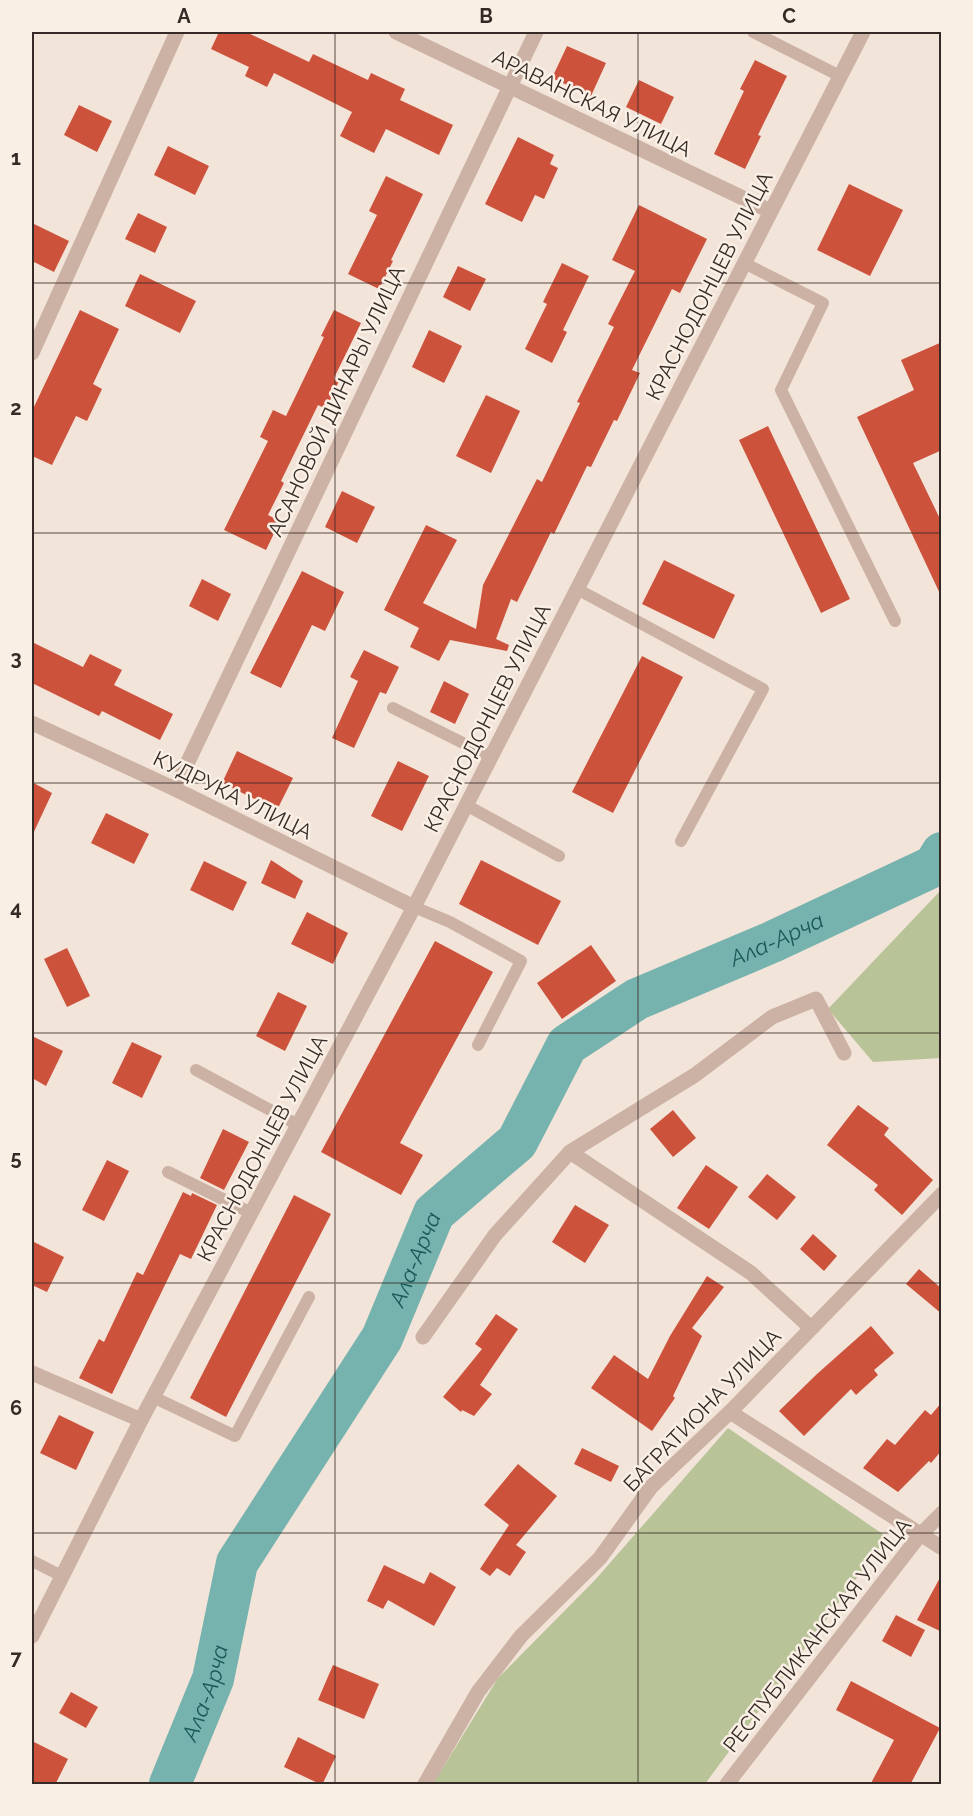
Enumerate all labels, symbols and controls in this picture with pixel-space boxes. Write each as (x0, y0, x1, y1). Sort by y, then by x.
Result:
text: A (177, 4, 191, 28)
text: B (479, 4, 493, 28)
text: C (782, 4, 796, 28)
street label: АРАВАНСКАЯ УЛИЦА (488, 44, 696, 162)
text: 1 (11, 146, 21, 170)
street label: КРАСНОДОНЦЕВ УЛИЦА (640, 168, 778, 404)
street label: АСАНОВОЙ ДИНАРЫ УЛИЦА (262, 262, 410, 540)
text: 2 (10, 396, 22, 420)
street label: КРАСНОДОНЦЕВ УЛИЦА (418, 600, 556, 836)
text: 3 (10, 646, 22, 670)
street label: КУДРУКА УЛИЦА (149, 746, 317, 844)
text: 4 (10, 896, 22, 920)
water label: Ала-Арча (725, 907, 828, 972)
street label: КРАСНОДОНЦЕВ УЛИЦА (192, 1030, 332, 1266)
text: 5 (10, 1146, 22, 1170)
water label: Ала-Арча (383, 1208, 446, 1311)
street label: БАГРАТИОНА УЛИЦА (618, 1324, 786, 1496)
text: 6 (10, 1396, 22, 1420)
street label: РЕСПУБЛИКАНСКАЯ УЛИЦА (718, 1513, 916, 1757)
water label: Ала-Арча (176, 1643, 233, 1745)
text: 7 (10, 1646, 22, 1670)

